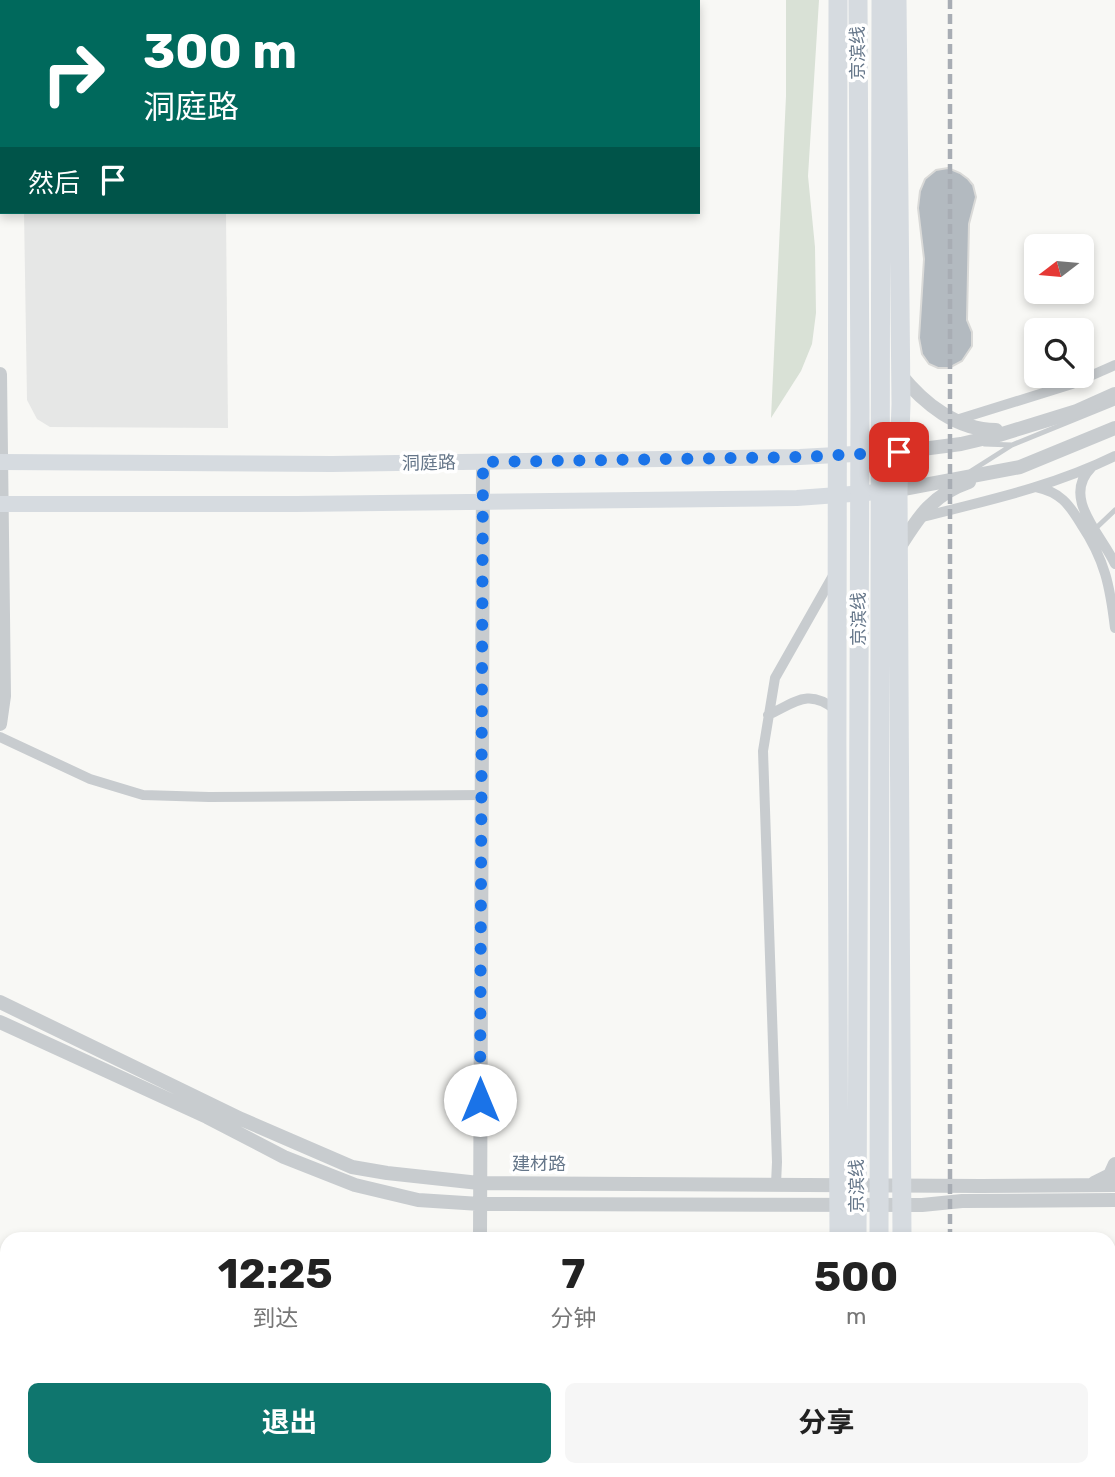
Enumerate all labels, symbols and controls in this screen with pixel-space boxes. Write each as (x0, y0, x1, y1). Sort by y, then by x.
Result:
text: 300 m (143, 22, 297, 80)
street label: 京滨线 (847, 26, 869, 80)
icon: right (28, 28, 119, 119)
text: 洞庭路 (143, 88, 239, 126)
icon: arrive (94, 161, 132, 199)
text: 然后 (28, 168, 80, 199)
north arrow (1024, 234, 1094, 304)
map controls (1024, 234, 1094, 388)
button: search (1024, 318, 1094, 388)
pin (869, 422, 929, 482)
icon: arrive (880, 433, 918, 471)
street label: 洞庭路 (402, 452, 456, 474)
street label: 京滨线 (848, 592, 870, 646)
position arrow (443, 1063, 517, 1137)
street label: 建材路 (512, 1153, 566, 1175)
street label: 京滨线 (846, 1159, 868, 1213)
text: 12:25 (218, 1249, 333, 1299)
text: 7 (561, 1249, 585, 1299)
text: 500 (814, 1252, 898, 1302)
text: m (846, 1302, 866, 1330)
text: 到达 (252, 1304, 298, 1332)
text: 分钟 (550, 1304, 596, 1332)
button: 退出 (28, 1383, 551, 1463)
button: 分享 (565, 1383, 1088, 1463)

